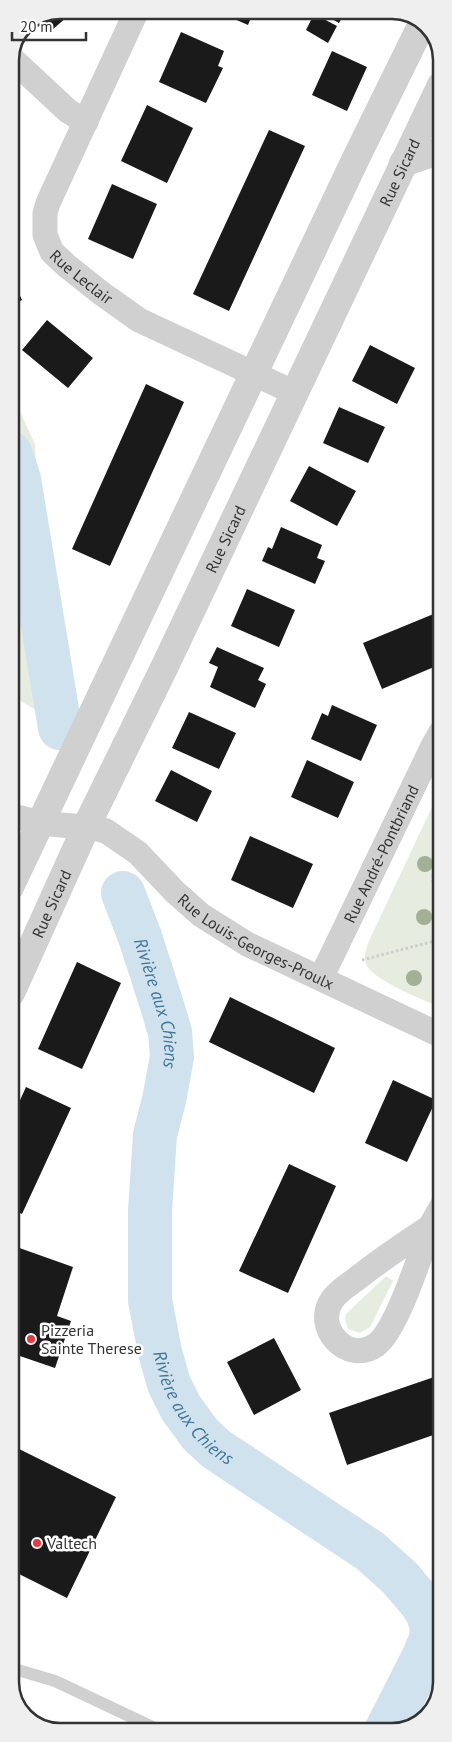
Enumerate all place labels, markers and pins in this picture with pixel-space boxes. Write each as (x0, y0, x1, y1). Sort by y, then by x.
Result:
place label: Pizzeria Sainte Therese (41, 1320, 142, 1358)
marker: Pizzeria Sainte Therese (25, 1333, 37, 1345)
place label: Valtech (46, 1533, 97, 1553)
marker: Valtech (31, 1537, 43, 1549)

